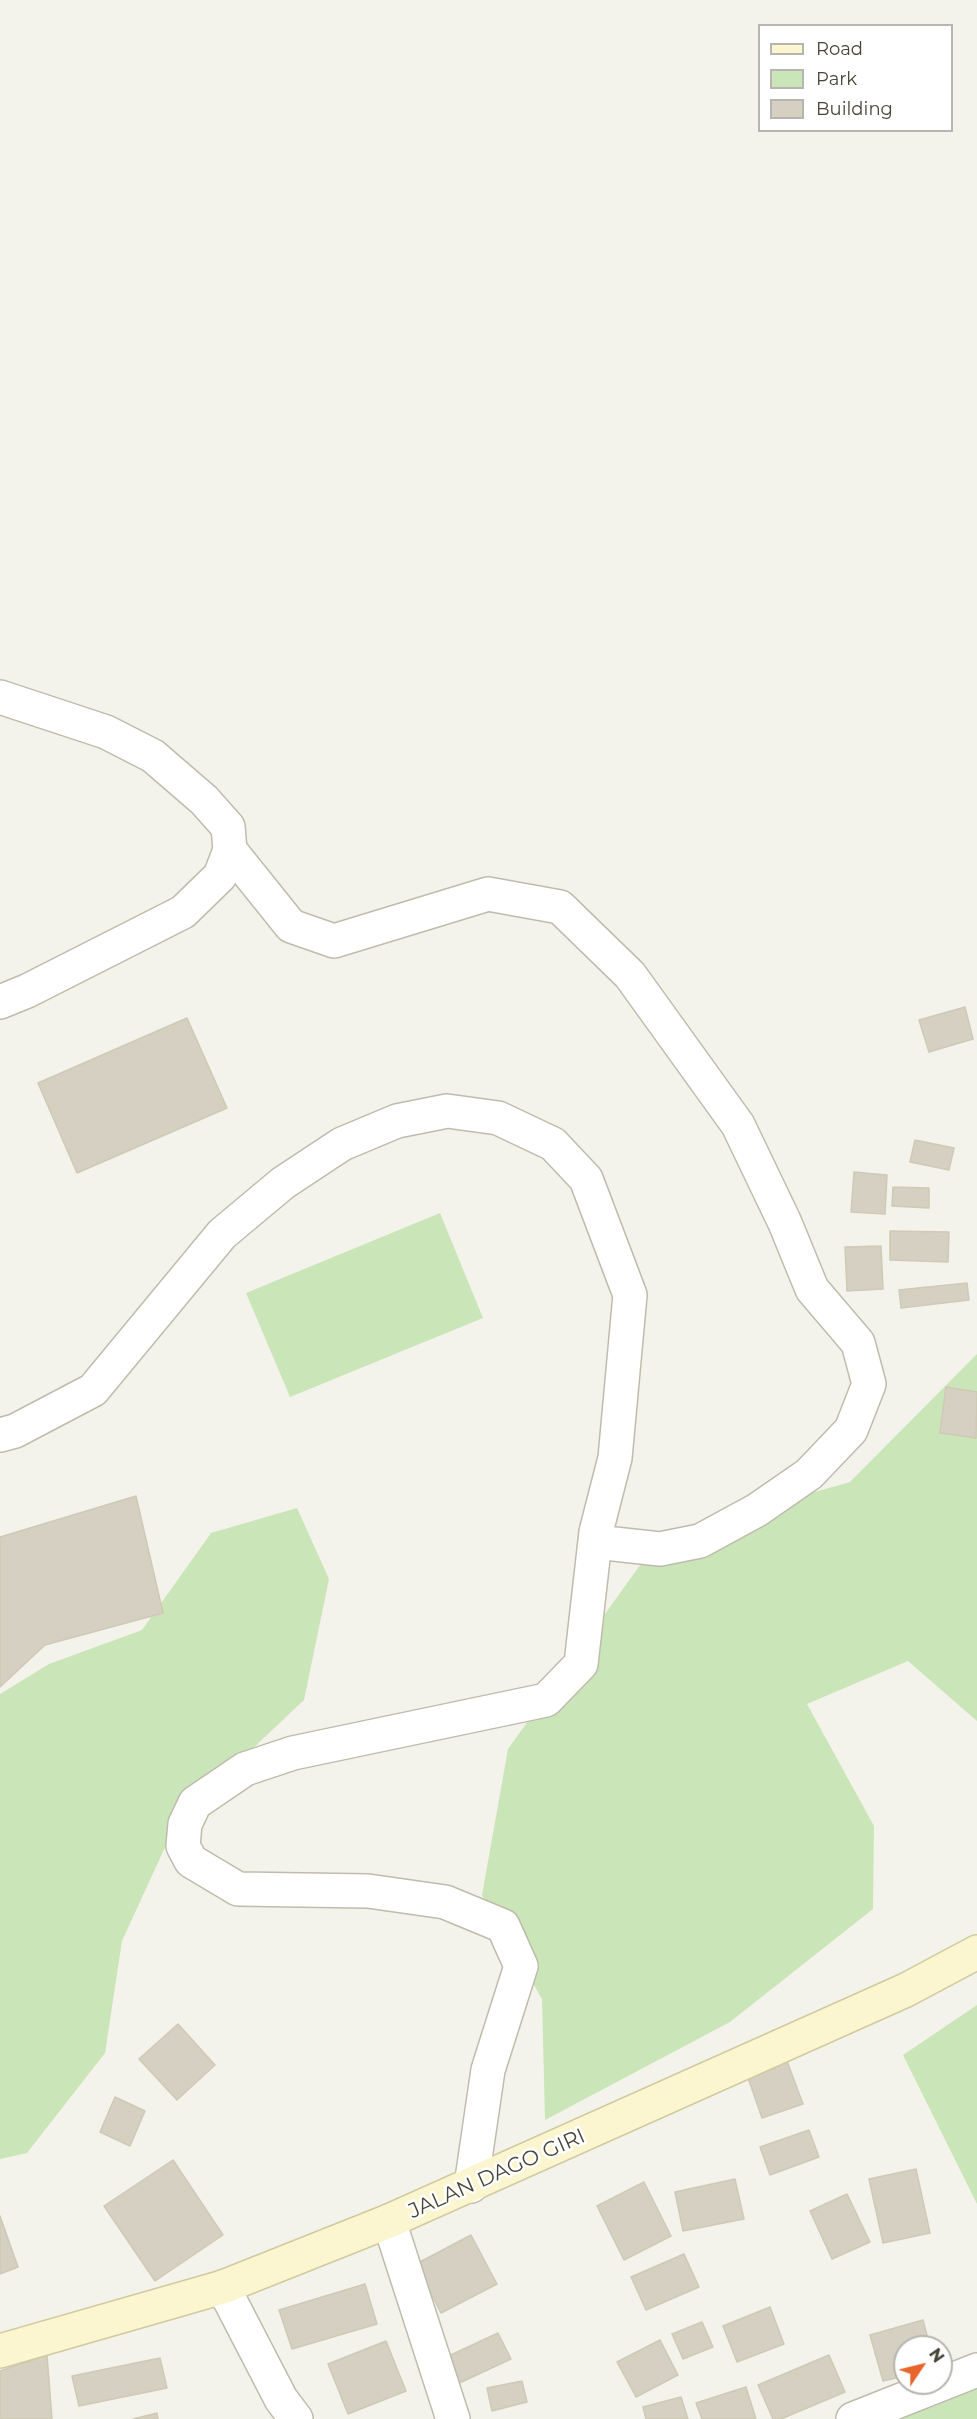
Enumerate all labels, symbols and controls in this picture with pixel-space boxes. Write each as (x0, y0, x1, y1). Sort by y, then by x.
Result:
legend (758, 24, 953, 132)
text: Road (816, 38, 863, 60)
text: Park (816, 68, 857, 90)
text: Building (816, 98, 893, 120)
street label: JALAN DAGO GIRI (405, 2124, 589, 2224)
north arrow (893, 2335, 953, 2395)
text: N (925, 2345, 948, 2366)

